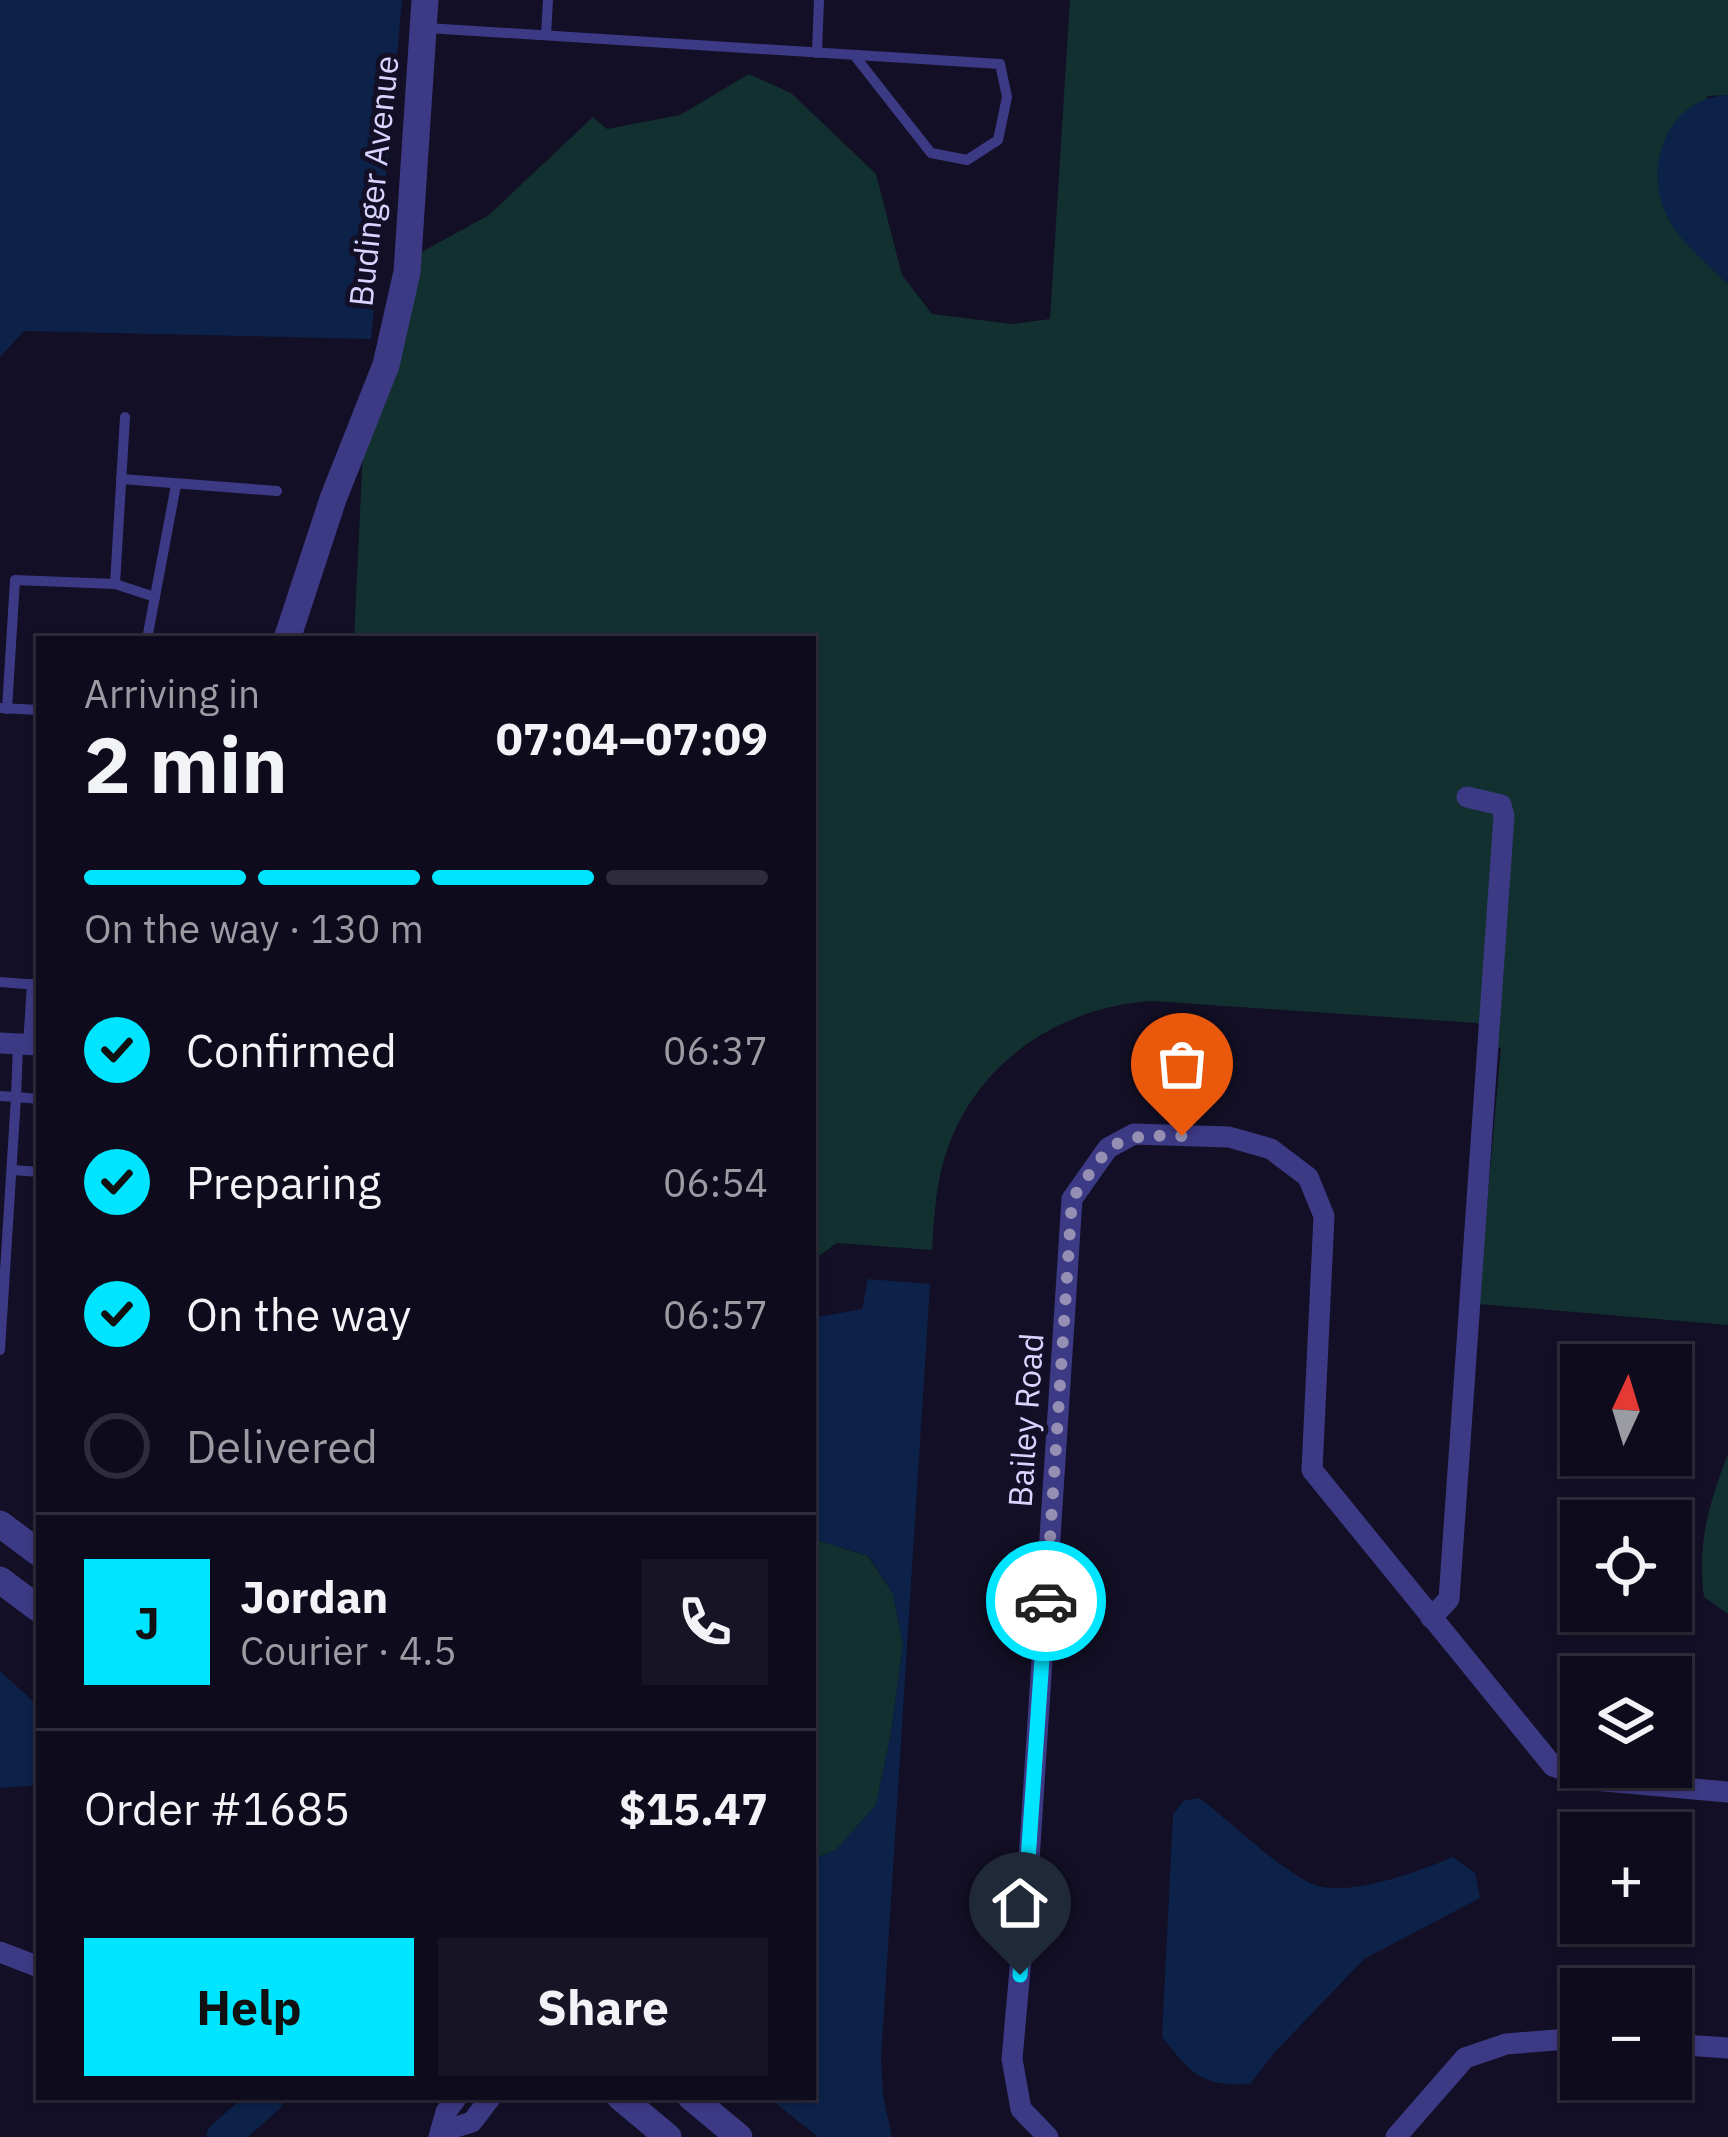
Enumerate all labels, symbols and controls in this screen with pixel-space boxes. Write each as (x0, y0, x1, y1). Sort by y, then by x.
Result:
street label: Budinger Avenue (338, 54, 408, 308)
text: Arriving in (84, 668, 260, 719)
text: 07:04–07:09 (496, 709, 768, 767)
text: 2 min (84, 713, 288, 814)
text: On the way · 130 m (84, 903, 424, 954)
pin (1131, 1013, 1233, 1136)
icon: check (84, 1017, 150, 1083)
text: Confirmed (186, 1021, 397, 1079)
text: 06:37 (663, 1025, 768, 1076)
icon: bag (1149, 1031, 1215, 1097)
icon: check (84, 1149, 150, 1215)
text: Preparing (186, 1153, 381, 1211)
text: 06:54 (663, 1157, 768, 1208)
icon: check (84, 1281, 150, 1347)
text: On the way (186, 1285, 411, 1343)
text: 06:57 (663, 1289, 768, 1340)
street label: Bailey Road (997, 1331, 1053, 1509)
north arrow (1560, 1344, 1692, 1476)
map controls (1560, 1344, 1692, 2100)
text: Delivered (186, 1417, 378, 1475)
button: locate (1560, 1500, 1692, 1632)
courier (986, 1541, 1106, 1661)
button: phone (642, 1559, 768, 1685)
text: Jordan (240, 1567, 388, 1625)
icon: car (1013, 1568, 1079, 1634)
text: J (134, 1593, 160, 1651)
text: Courier · 4.5 (240, 1625, 457, 1676)
button: layers (1560, 1656, 1692, 1788)
text: Order #1685 (84, 1779, 350, 1837)
text: $15.47 (619, 1779, 768, 1837)
button: + (1560, 1812, 1692, 1944)
pin (969, 1852, 1071, 1975)
icon: home (987, 1870, 1053, 1936)
button: Help (84, 1938, 414, 2076)
button: Share (438, 1938, 768, 2076)
button: − (1560, 1968, 1692, 2100)

